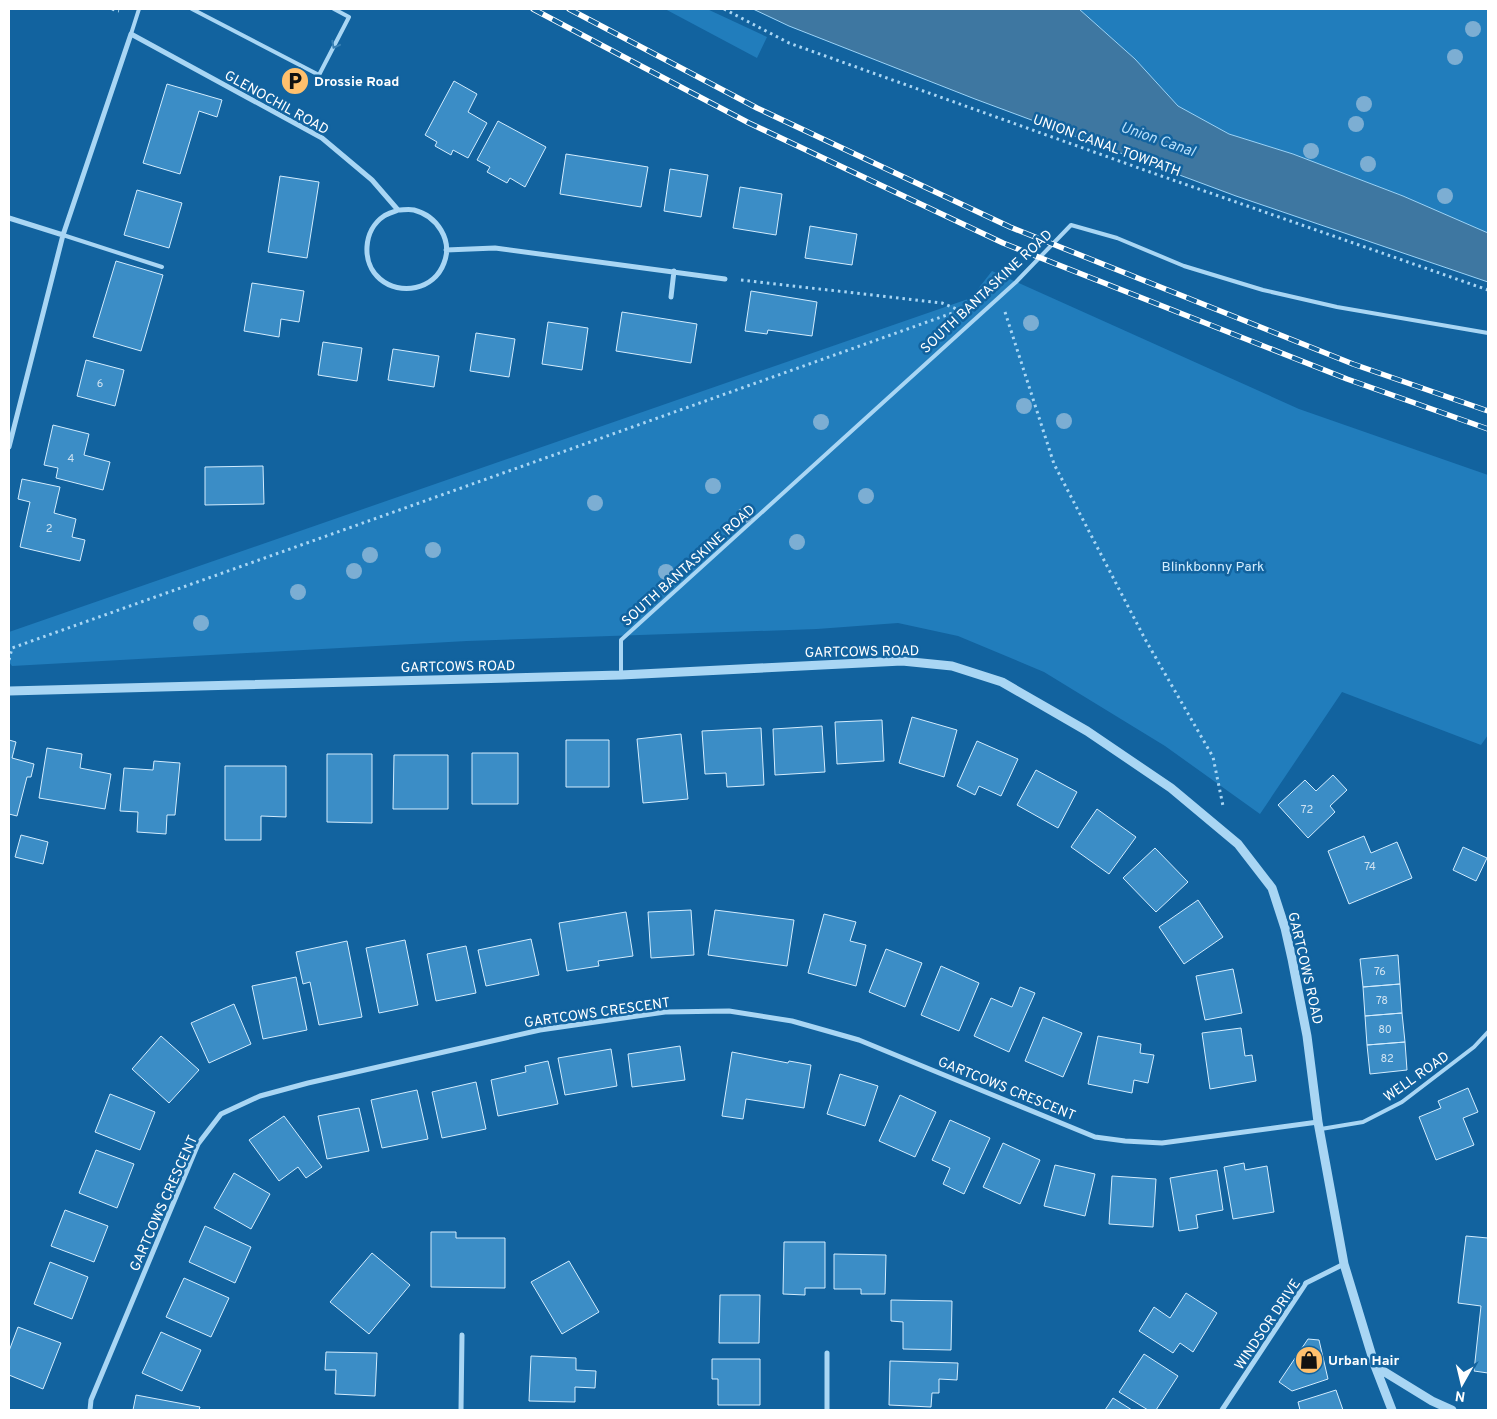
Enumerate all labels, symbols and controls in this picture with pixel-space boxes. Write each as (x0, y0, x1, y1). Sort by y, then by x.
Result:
one-way arrow (331, 40, 341, 49)
parking icon: Drossie Road (280, 66, 310, 96)
street label: GLENOCHIL ROAD (221, 68, 332, 139)
place label: Drossie Road (314, 74, 399, 91)
street label: UNION CANAL TOWPATH (1030, 112, 1183, 181)
water label: Union Canal (1118, 119, 1199, 162)
street label: SOUTH BANTASKINE ROAD (918, 227, 1056, 358)
house number: 6 (97, 377, 103, 391)
house number: 4 (68, 452, 75, 466)
street label: SOUTH BANTASKINE ROAD (619, 502, 759, 631)
house number: 2 (46, 522, 52, 536)
park label: Blinkbonny Park (1161, 559, 1265, 576)
street label: GARTCOWS ROAD (805, 643, 919, 662)
street label: GARTCOWS ROAD (401, 658, 515, 677)
house number: 72 (1301, 803, 1313, 817)
house number: 74 (1364, 860, 1376, 874)
street label: GARTCOWS ROAD (1283, 911, 1326, 1026)
house number: 76 (1374, 965, 1386, 979)
house number: 78 (1376, 994, 1388, 1008)
street label: GARTCOWS CRESCENT (523, 995, 671, 1032)
house number: 80 (1378, 1023, 1392, 1037)
street label: WELL ROAD (1381, 1048, 1453, 1106)
house number: 82 (1380, 1052, 1394, 1066)
street label: GARTCOWS CRESCENT (935, 1054, 1078, 1125)
street label: GARTCOWS CRESCENT (127, 1133, 202, 1274)
street label: WINDSOR DRIVE (1232, 1276, 1305, 1374)
shop icon: Urban Hair (1294, 1345, 1324, 1375)
place label: Urban Hair (1328, 1353, 1399, 1370)
north arrow (1437, 1359, 1487, 1409)
text: N (1454, 1386, 1467, 1405)

